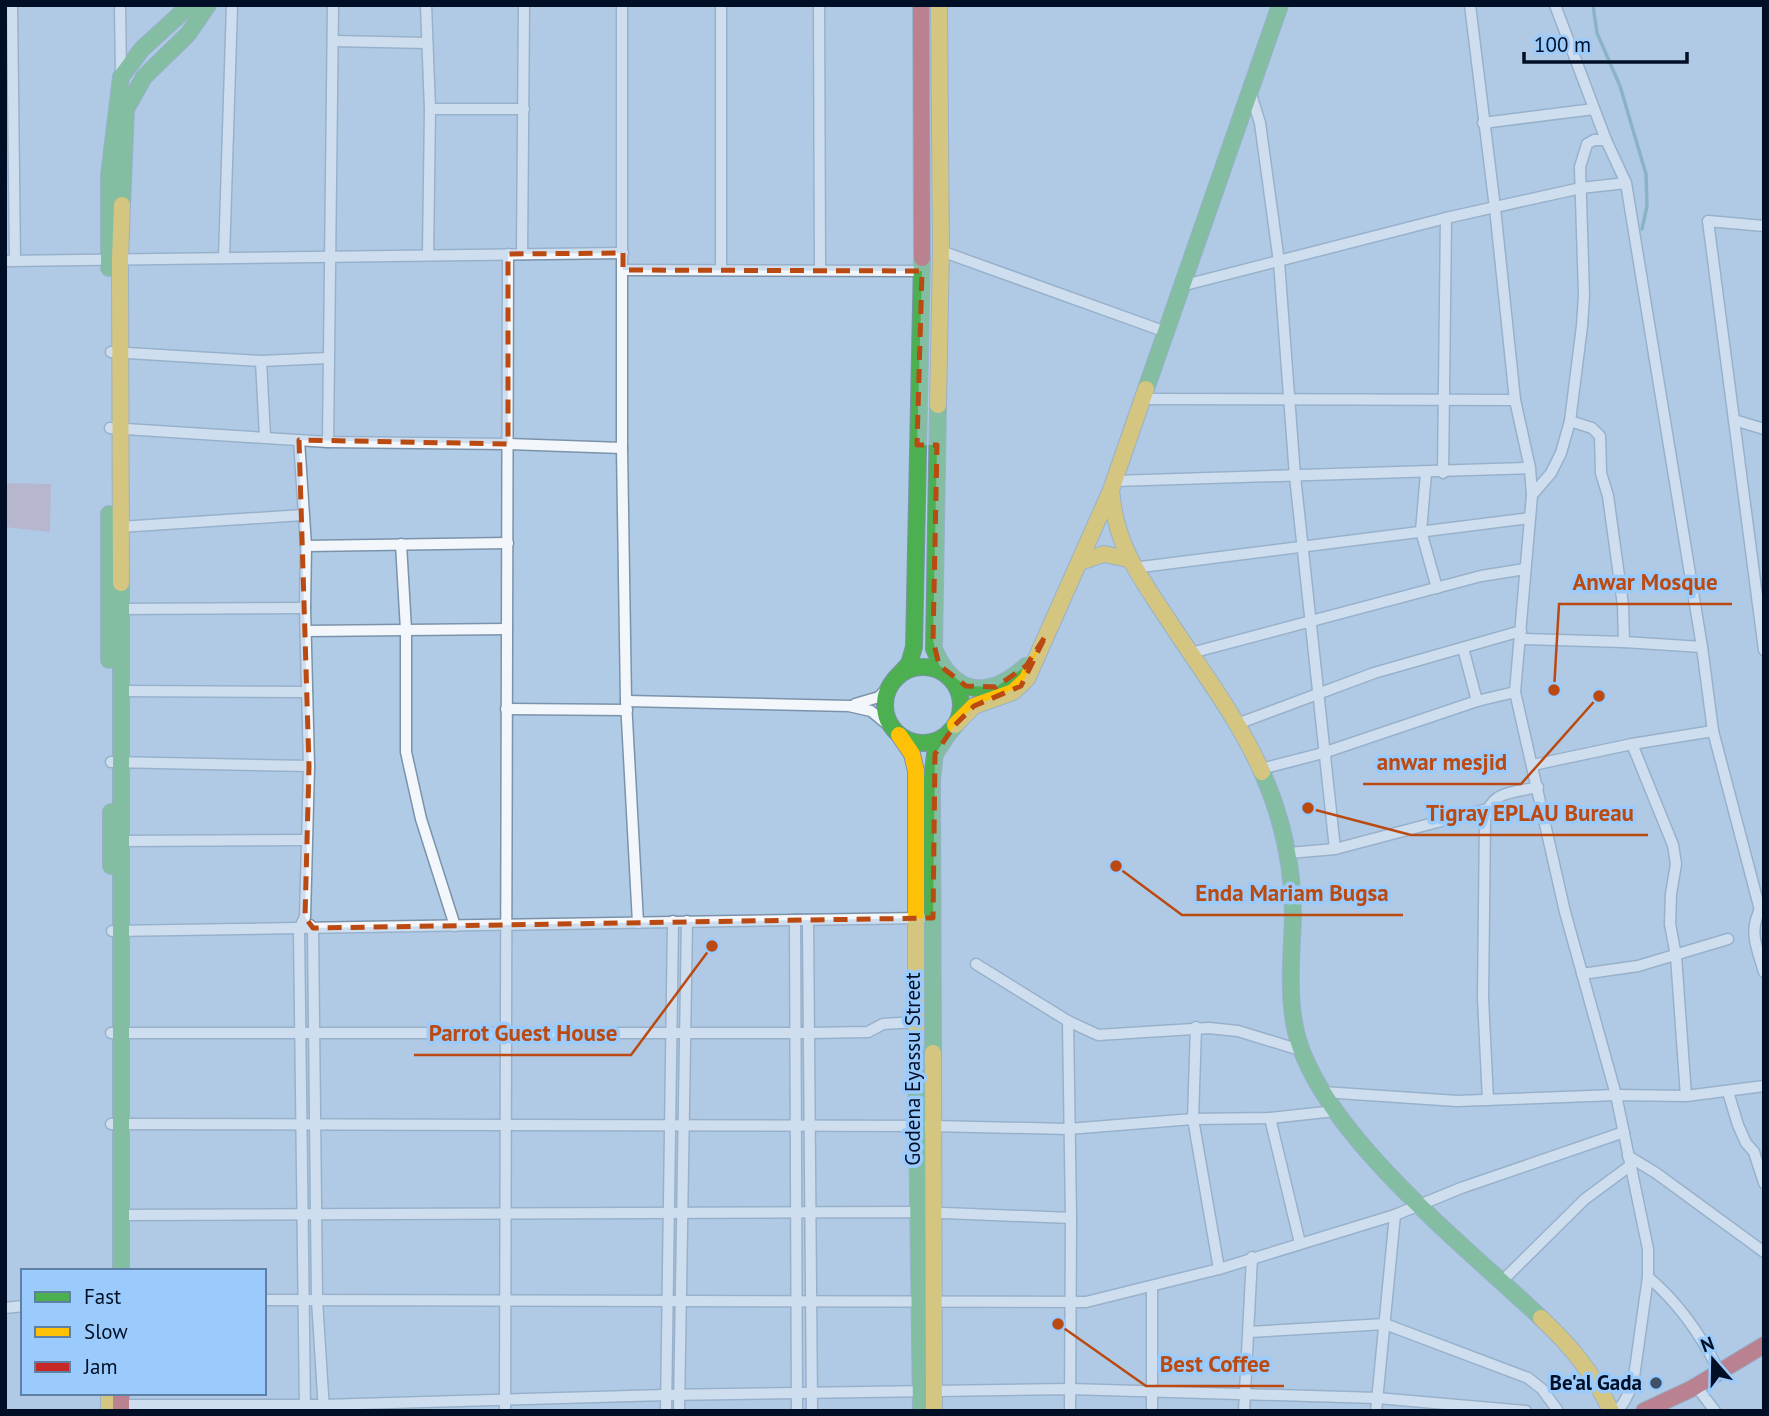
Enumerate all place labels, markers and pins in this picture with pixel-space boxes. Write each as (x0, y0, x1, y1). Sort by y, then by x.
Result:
callout: Anwar Mosque (1559, 560, 1732, 604)
callout: anwar mesjid (1363, 740, 1521, 784)
callout: Tigray EPLAU Bureau (1411, 791, 1648, 835)
callout: Enda Mariam Bugsa (1182, 871, 1403, 915)
callout: Parrot Guest House (414, 1011, 631, 1055)
callout: Best Coffee (1146, 1342, 1284, 1386)
place label: Be'al Gada (1550, 1369, 1642, 1396)
marker: Be'al Gada (1648, 1375, 1664, 1391)

